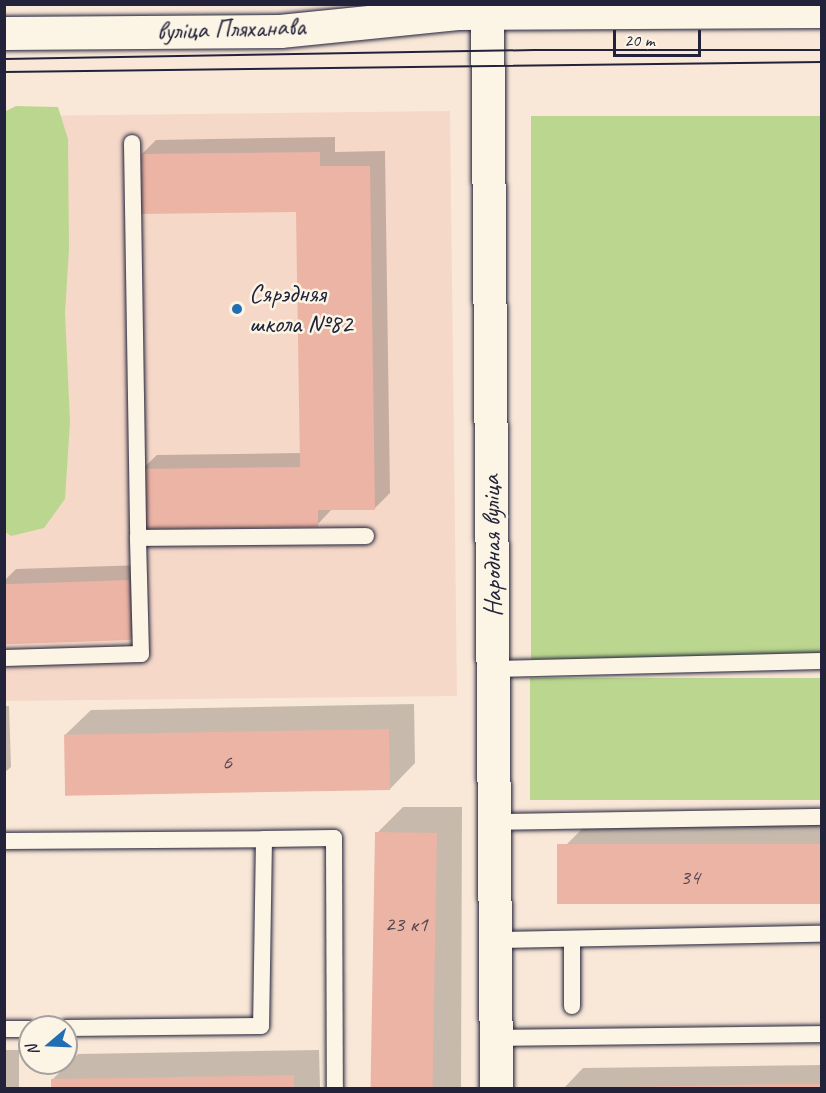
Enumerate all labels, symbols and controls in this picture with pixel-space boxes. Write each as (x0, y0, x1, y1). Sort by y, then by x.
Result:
street label: вуліца Пляханава (154, 11, 308, 47)
scale bar (616, 18, 704, 56)
text: 20 m (624, 29, 655, 51)
place label: Сярэдняя школа №82 (249, 278, 352, 340)
marker: Сярэдняя школа №82 (230, 302, 244, 316)
street label: Народная вуліца (475, 475, 509, 617)
house number: 6 (222, 750, 232, 776)
house number: 34 (680, 865, 700, 891)
house number: 23 к1 (384, 912, 428, 938)
north arrow (18, 1015, 78, 1075)
text: N (22, 1042, 44, 1058)

